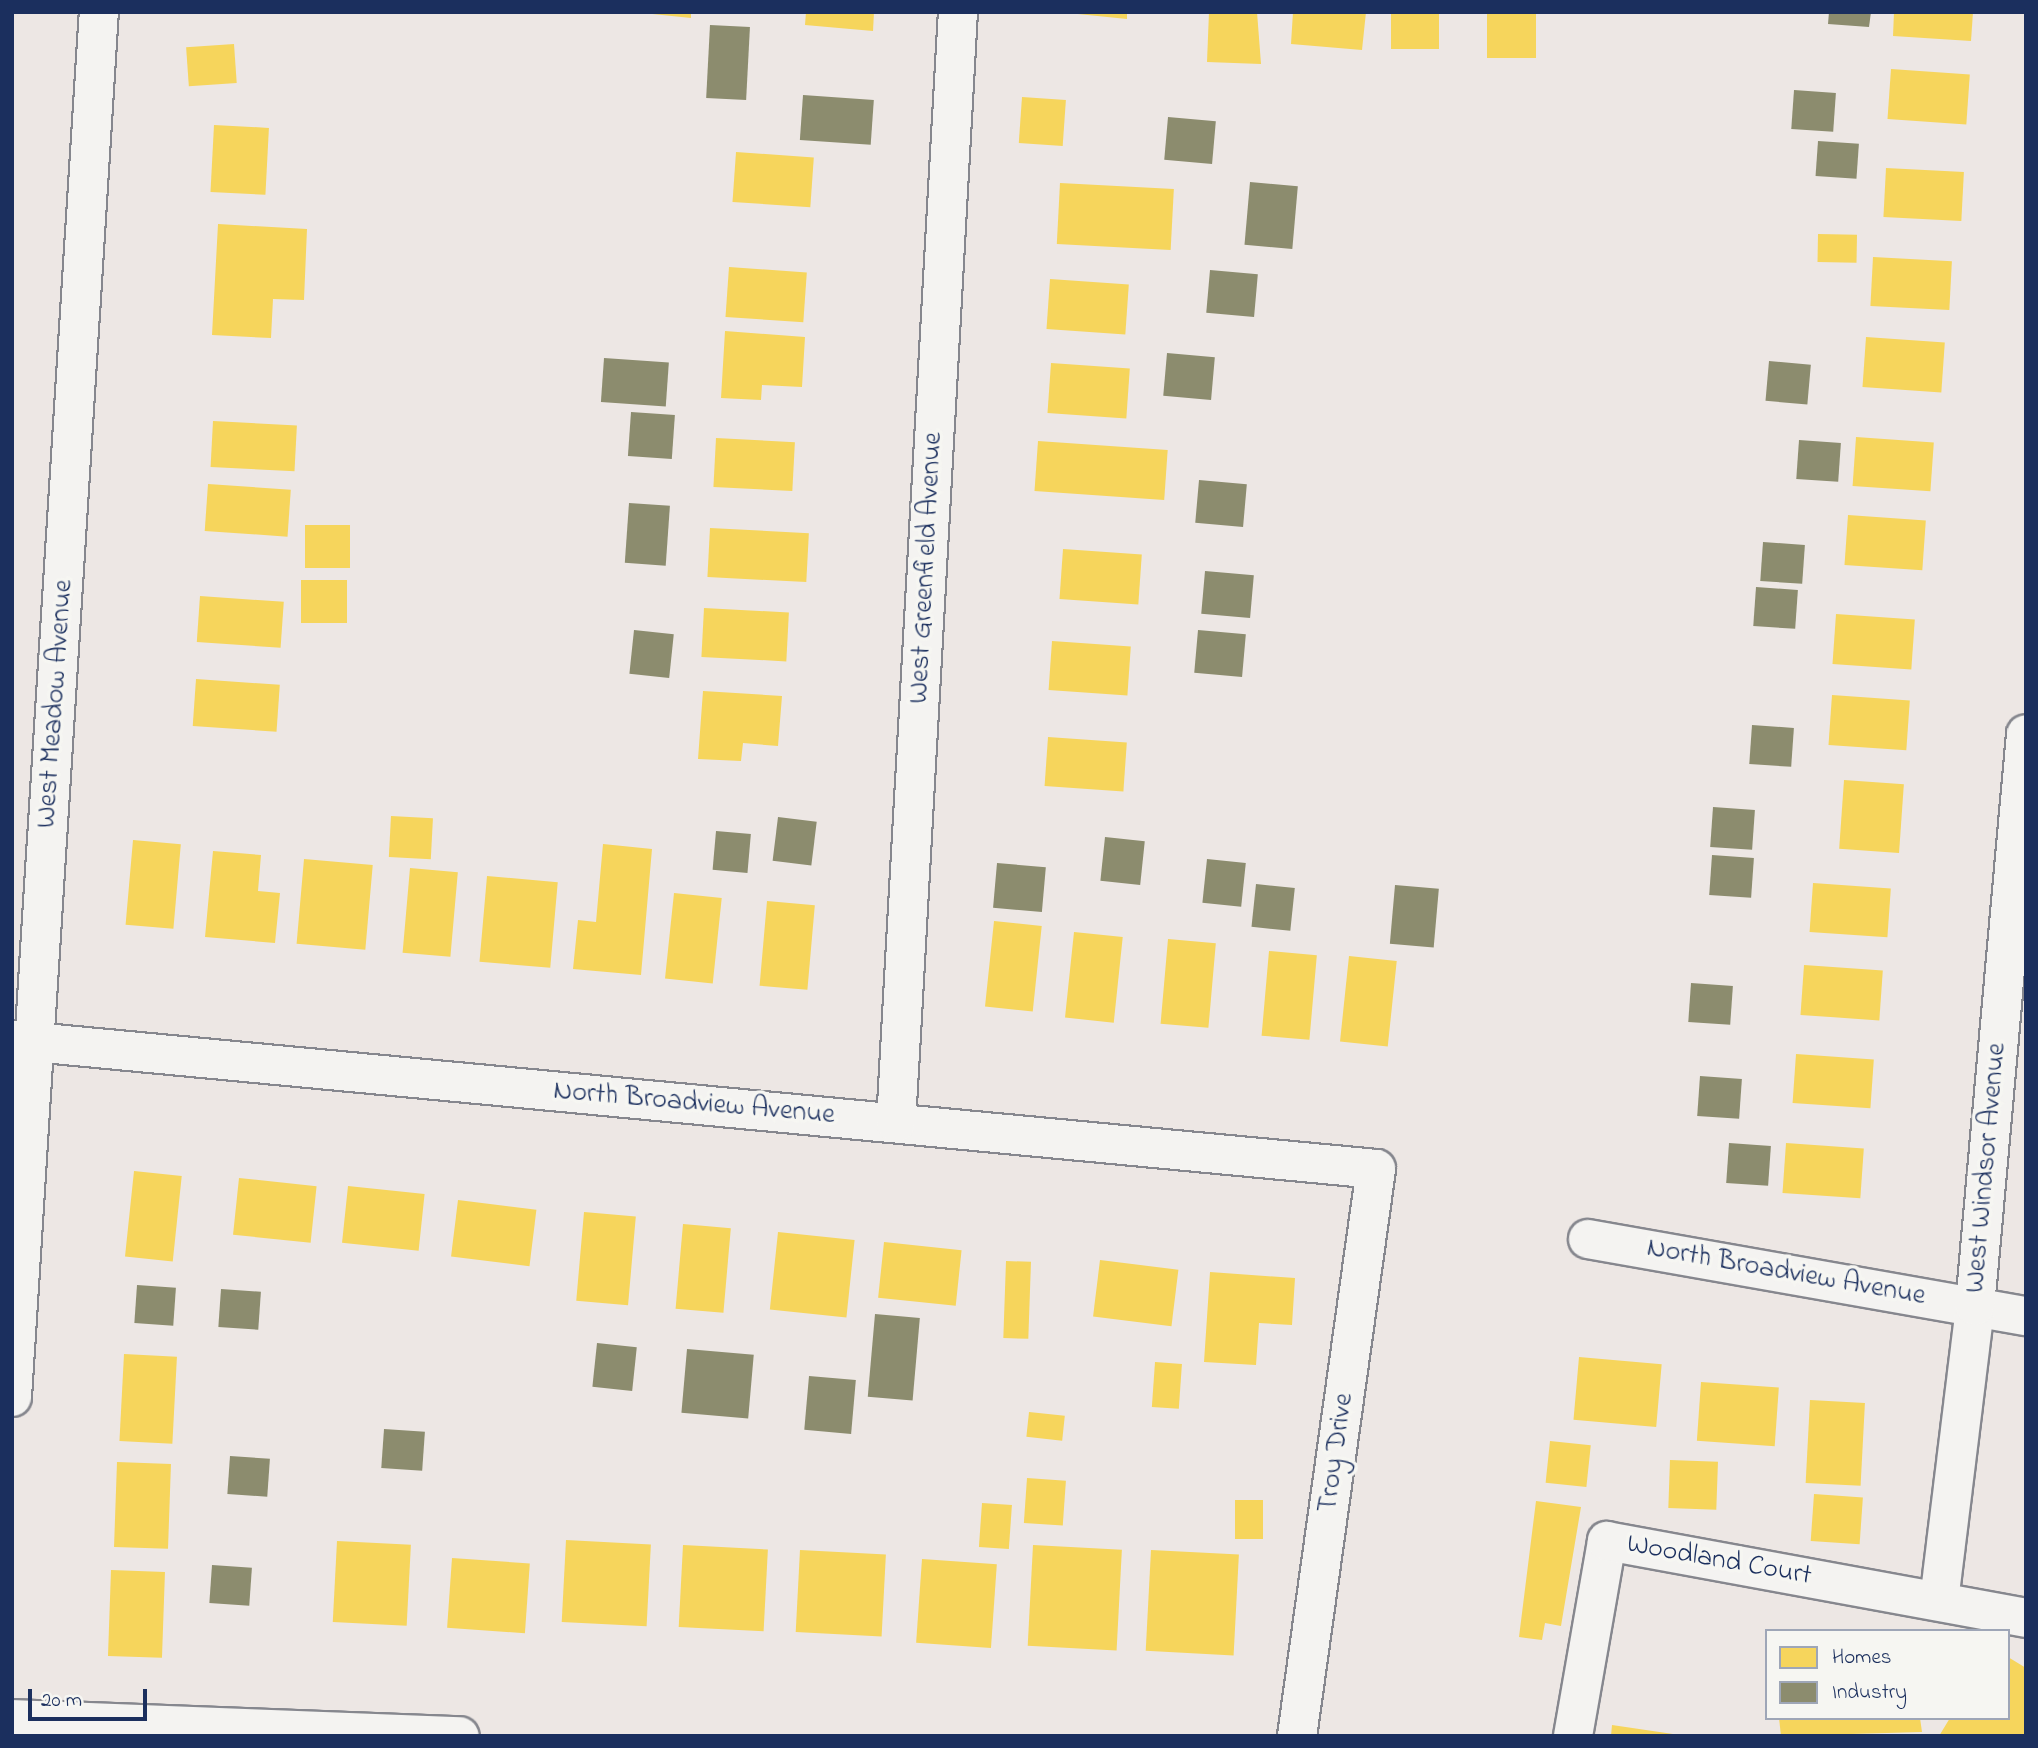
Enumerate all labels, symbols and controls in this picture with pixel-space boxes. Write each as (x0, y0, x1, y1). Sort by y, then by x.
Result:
street label: West Greenfield Avenue (903, 431, 951, 705)
street label: West Meadow Avenue (31, 579, 81, 829)
street label: West Windsor Avenue (1959, 1042, 2015, 1294)
street label: North Broadview Avenue (552, 1075, 836, 1133)
street label: North Broadview Avenue (1644, 1232, 1928, 1314)
street label: Troy Drive (1312, 1391, 1362, 1515)
street label: Woodland Court (1624, 1528, 1814, 1594)
legend (1765, 1629, 2010, 1720)
text: Homes (1832, 1643, 1892, 1673)
scale bar (32, 1674, 150, 1718)
text: Industry (1832, 1678, 1907, 1708)
text: 20 m (41, 1686, 82, 1716)

